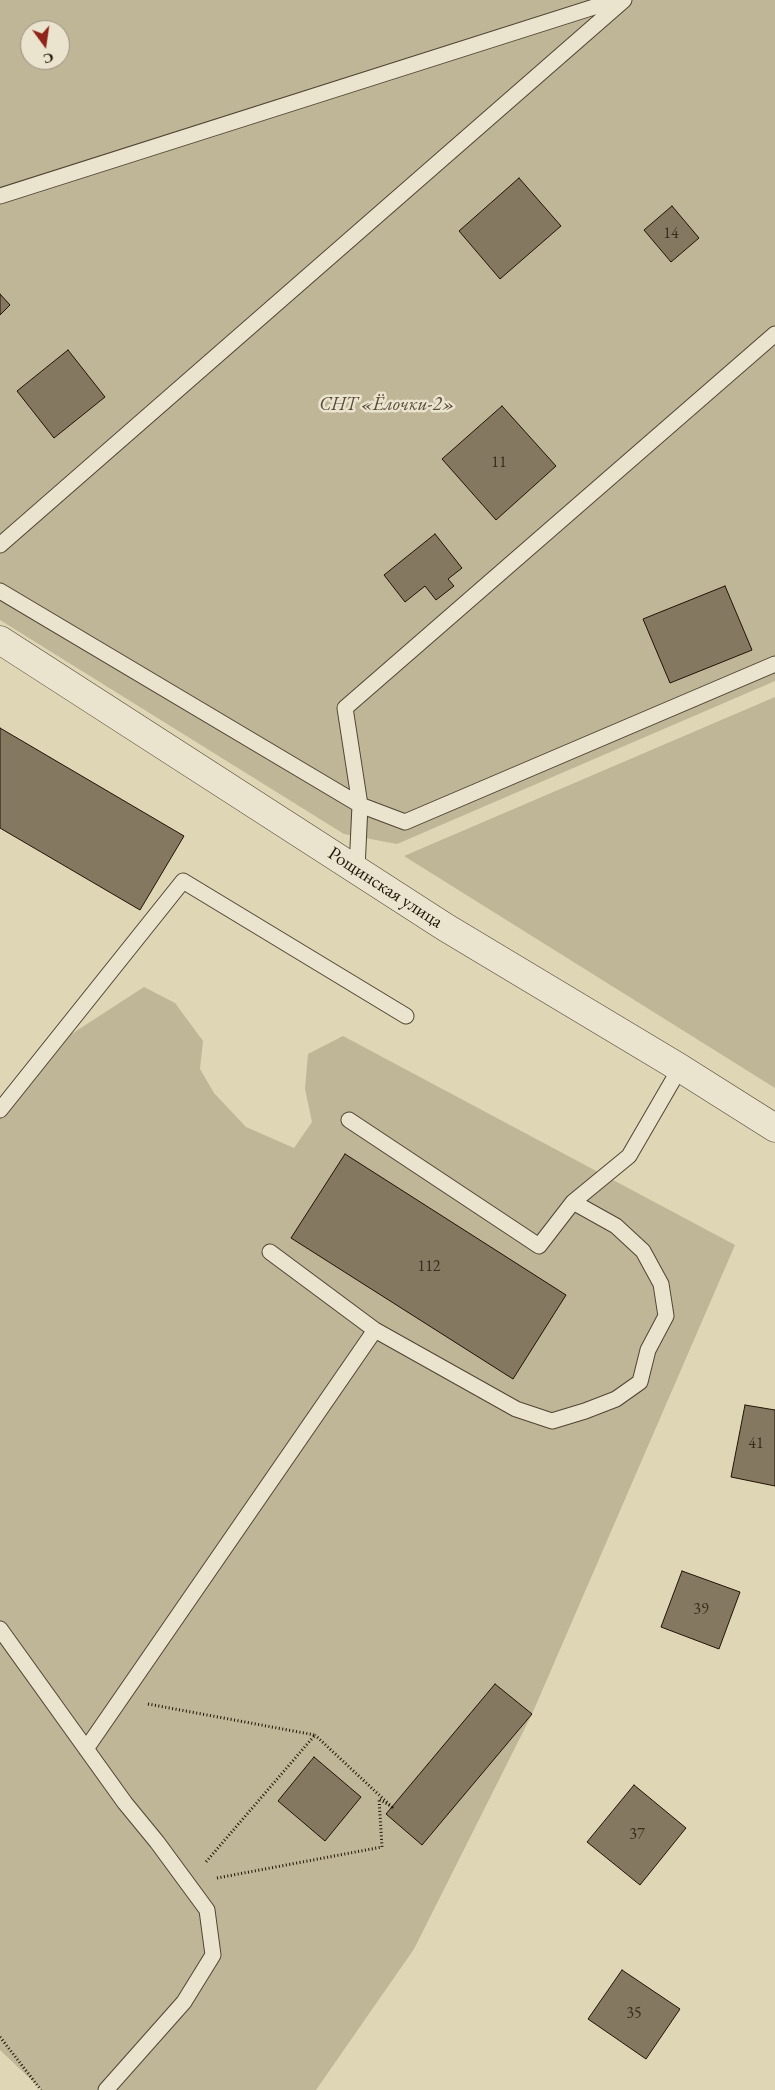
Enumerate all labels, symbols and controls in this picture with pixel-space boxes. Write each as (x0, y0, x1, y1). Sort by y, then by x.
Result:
north arrow (20, 20, 70, 70)
text: С (41, 49, 55, 69)
house number: 14 (663, 224, 679, 244)
park label: СНТ «Ёлочки-2» (319, 394, 455, 416)
house number: 11 (491, 453, 507, 473)
street label: Рощинская улица (323, 842, 447, 934)
house number: 112 (417, 1257, 441, 1277)
house number: 41 (748, 1434, 764, 1454)
house number: 39 (693, 1600, 709, 1620)
house number: 37 (629, 1825, 645, 1845)
house number: 35 (626, 2004, 642, 2024)

